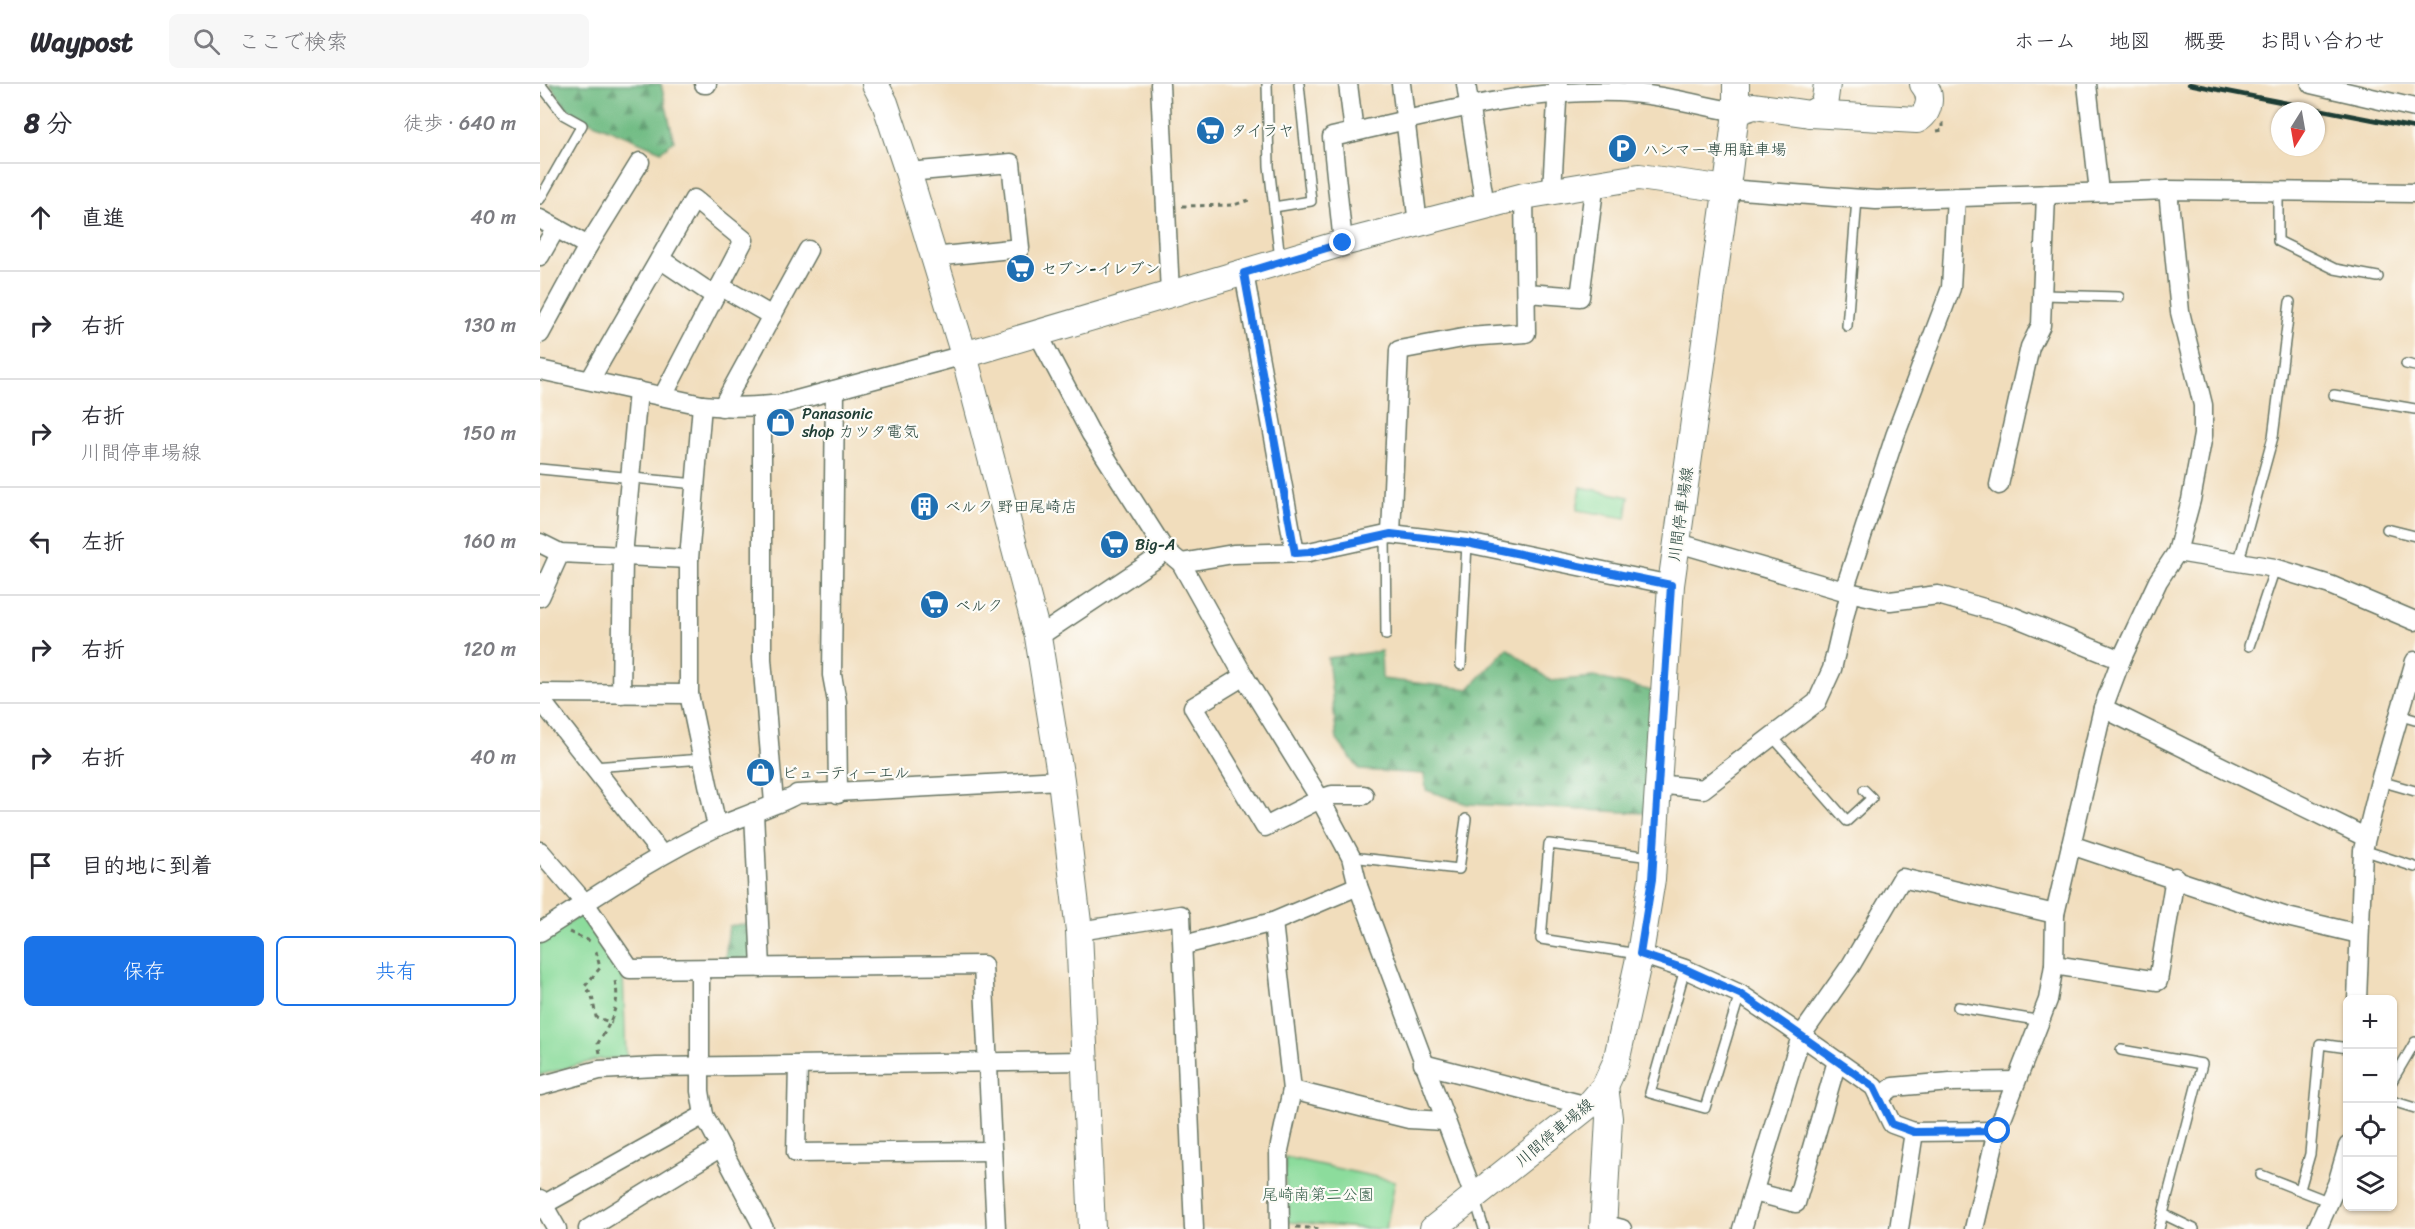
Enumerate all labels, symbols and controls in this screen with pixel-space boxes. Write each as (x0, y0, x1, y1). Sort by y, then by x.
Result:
search box (169, 14, 589, 68)
text: Waypost (30, 17, 133, 66)
text: ここで検索 (238, 22, 348, 61)
text: ホーム (2014, 22, 2076, 60)
text: 地図 (2109, 22, 2151, 60)
text: 概要 (2184, 22, 2226, 60)
text: お問い合わせ (2259, 22, 2385, 60)
icon: search (190, 25, 223, 58)
text: 8 分 (24, 100, 72, 146)
north arrow (2271, 102, 2325, 156)
text: 徒歩 · 640 m (403, 106, 516, 141)
supermarket icon: タイラヤ (1194, 114, 1226, 146)
place label: タイラヤ (1231, 116, 1294, 145)
parking icon: ハンマー専用駐車場 (1606, 133, 1638, 165)
place label: ハンマー専用駐車場 (1643, 135, 1787, 164)
text: 直進 (81, 198, 125, 237)
text: 40 m (470, 200, 516, 235)
icon: ahead (24, 201, 57, 234)
route end (1329, 229, 1355, 255)
supermarket icon: セブン-イレブン (1004, 252, 1036, 284)
place label: セブン-イレブン (1041, 254, 1160, 283)
text: 右折 (81, 306, 125, 345)
text: 130 m (463, 308, 516, 343)
icon: right (24, 309, 57, 342)
text: 右折 (81, 396, 125, 435)
place label: Panasonic shop カツタ電気 (801, 399, 918, 446)
shop icon: Panasonic shop カツタ電気 (765, 406, 797, 438)
text: 150 m (462, 416, 516, 451)
icon: right (24, 417, 57, 450)
text: 川間停車場線 (81, 435, 201, 470)
street label: 川間停車場線 (1659, 465, 1702, 564)
building icon: ベルク 野田尾崎店 (908, 490, 940, 522)
place label: ベルク 野田尾崎店 (945, 492, 1077, 521)
text: 左折 (81, 522, 125, 561)
text: 160 m (463, 524, 516, 559)
icon: left (24, 525, 57, 558)
supermarket icon: Big-A (1098, 528, 1130, 560)
place label: Big-A (1135, 530, 1176, 559)
supermarket icon: ベルク (918, 589, 950, 621)
place label: ベルク (955, 591, 1003, 620)
text: 右折 (81, 630, 125, 669)
text: 120 m (463, 632, 516, 667)
icon: right (24, 633, 57, 666)
text: 右折 (81, 738, 125, 777)
text: 40 m (470, 740, 516, 775)
icon: right (24, 741, 57, 774)
shop icon: ビューティーエル (745, 756, 777, 788)
place label: ビューティーエル (782, 758, 910, 787)
text: 目的地に到着 (81, 846, 213, 885)
icon: arrive (24, 849, 57, 882)
button: 保存 (24, 936, 264, 1006)
button: 共有 (276, 936, 516, 1006)
map controls (2343, 995, 2397, 1211)
button: + (2343, 995, 2397, 1049)
button: − (2343, 1049, 2397, 1103)
street label: 川間停車場線 (1508, 1090, 1600, 1174)
button: locate (2343, 1103, 2397, 1157)
route start (1984, 1117, 2010, 1143)
button: layers (2343, 1157, 2397, 1211)
park label: 尾崎南第二公園 (1262, 1180, 1374, 1209)

